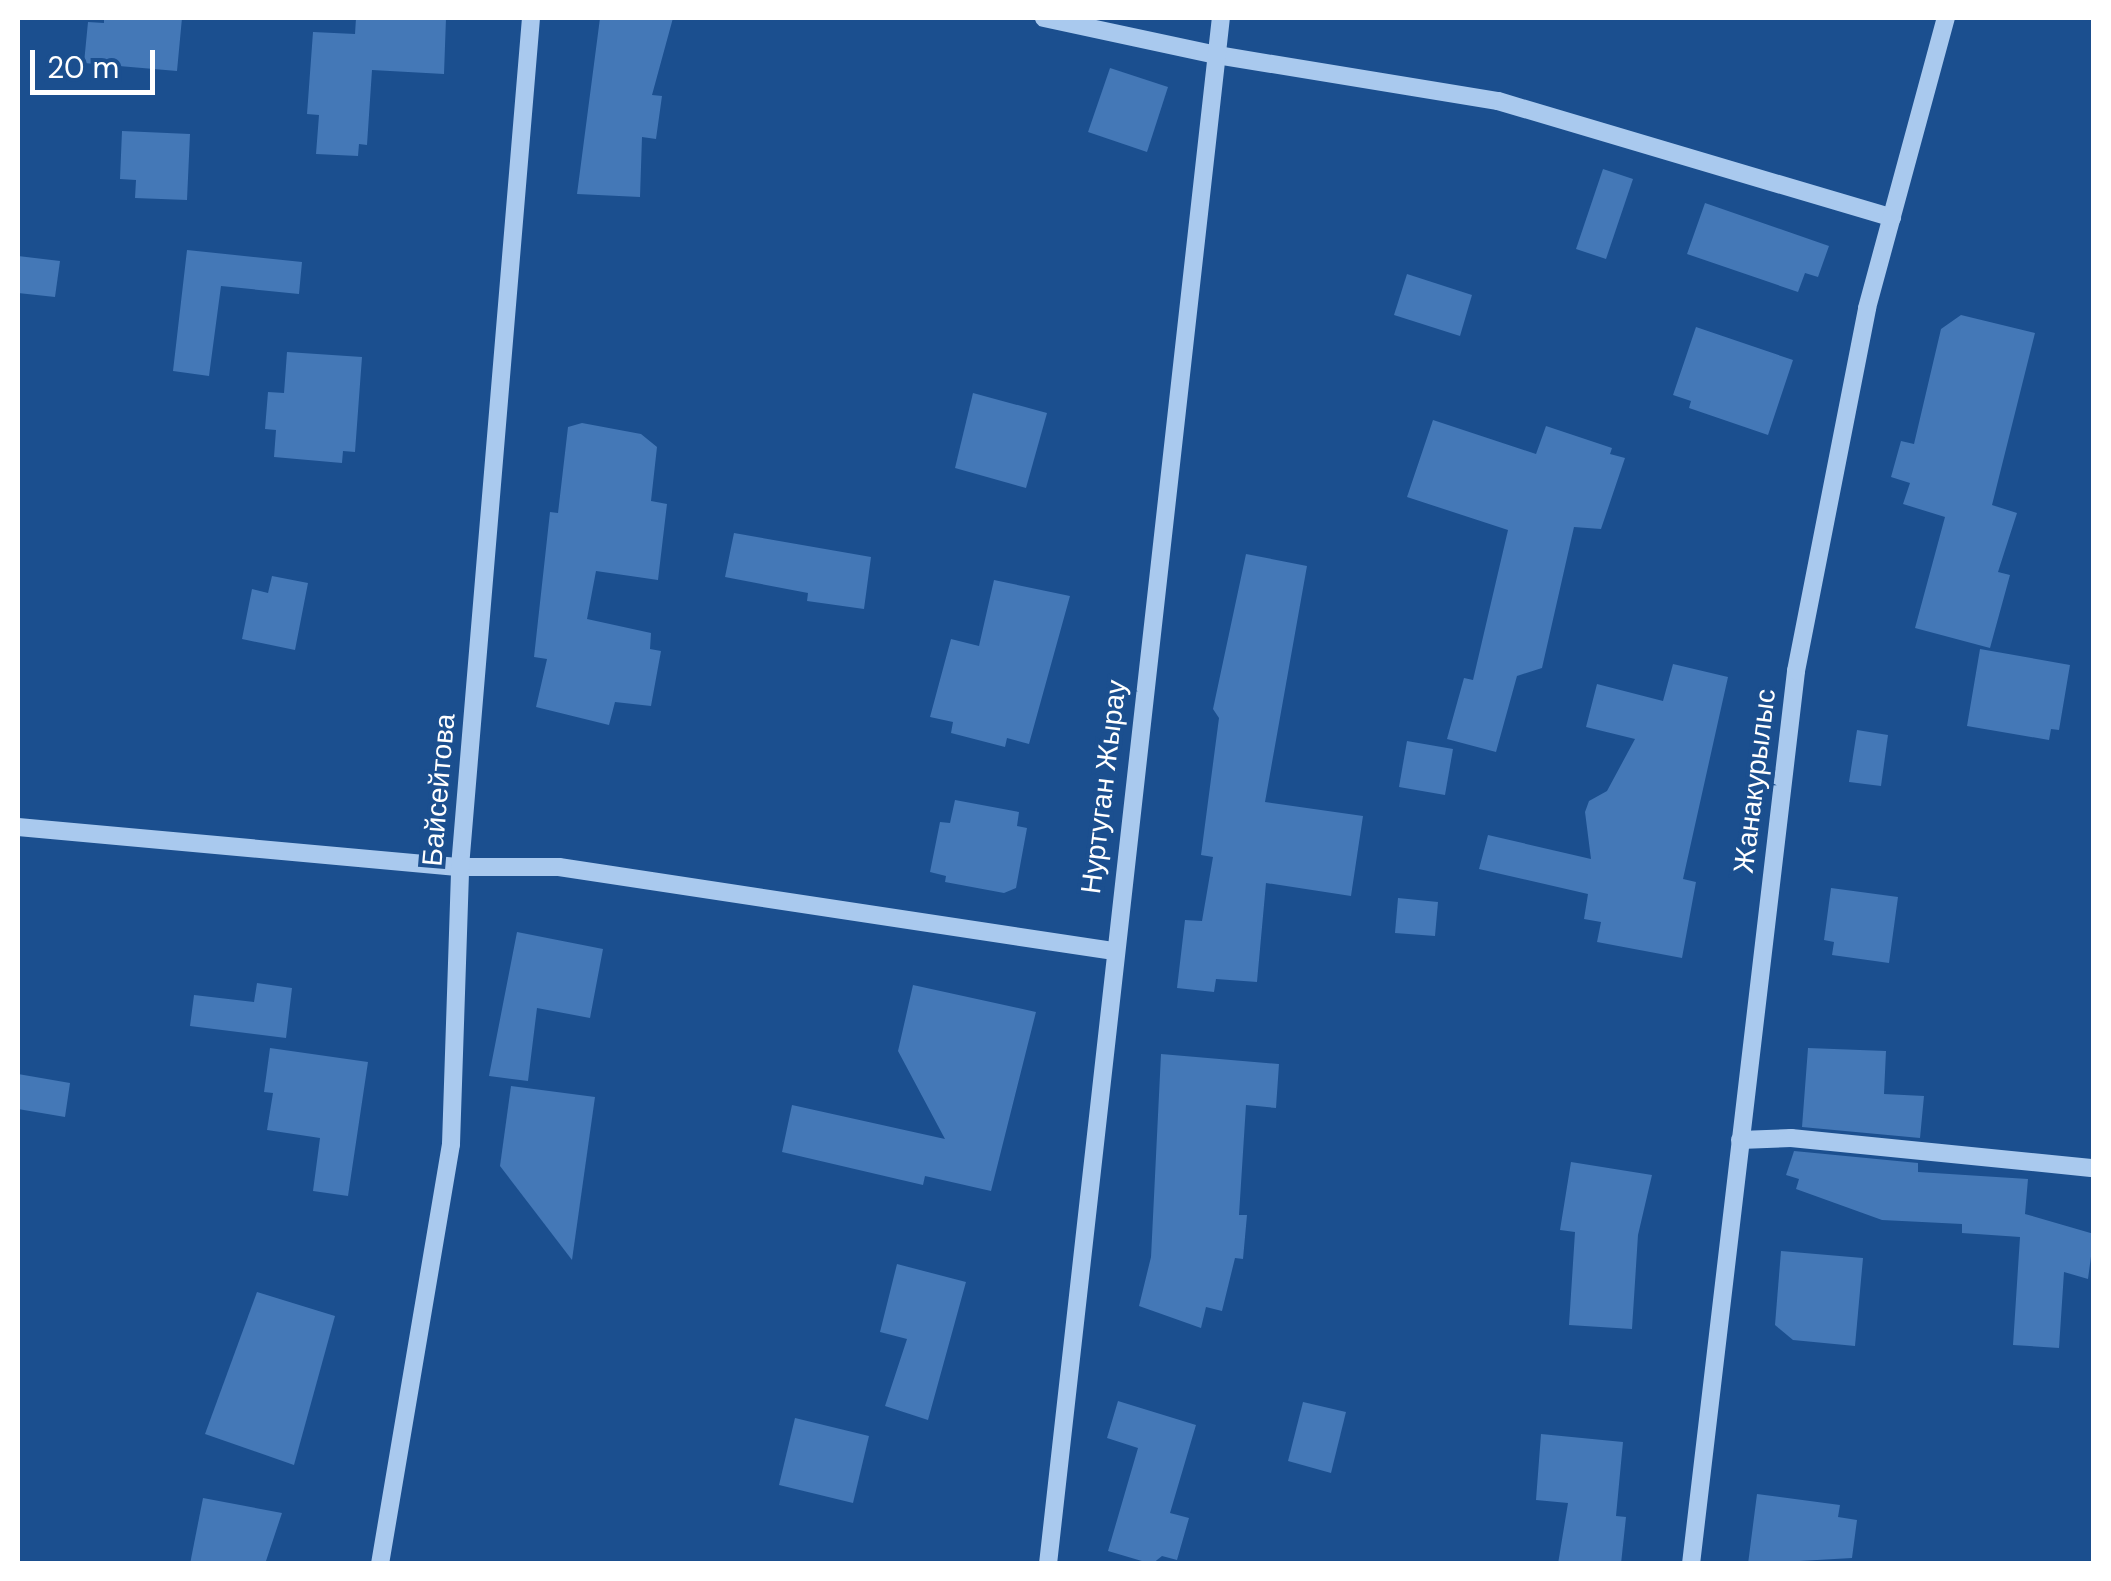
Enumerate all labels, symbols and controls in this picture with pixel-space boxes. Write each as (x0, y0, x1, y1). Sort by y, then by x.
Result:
scale bar (35, 30, 160, 92)
text: 20 m (47, 48, 119, 87)
street label: Нуртуган Жырау (1074, 678, 1134, 896)
street label: Жанакурылыс (1727, 687, 1783, 875)
street label: Байсейтова (416, 712, 462, 868)

